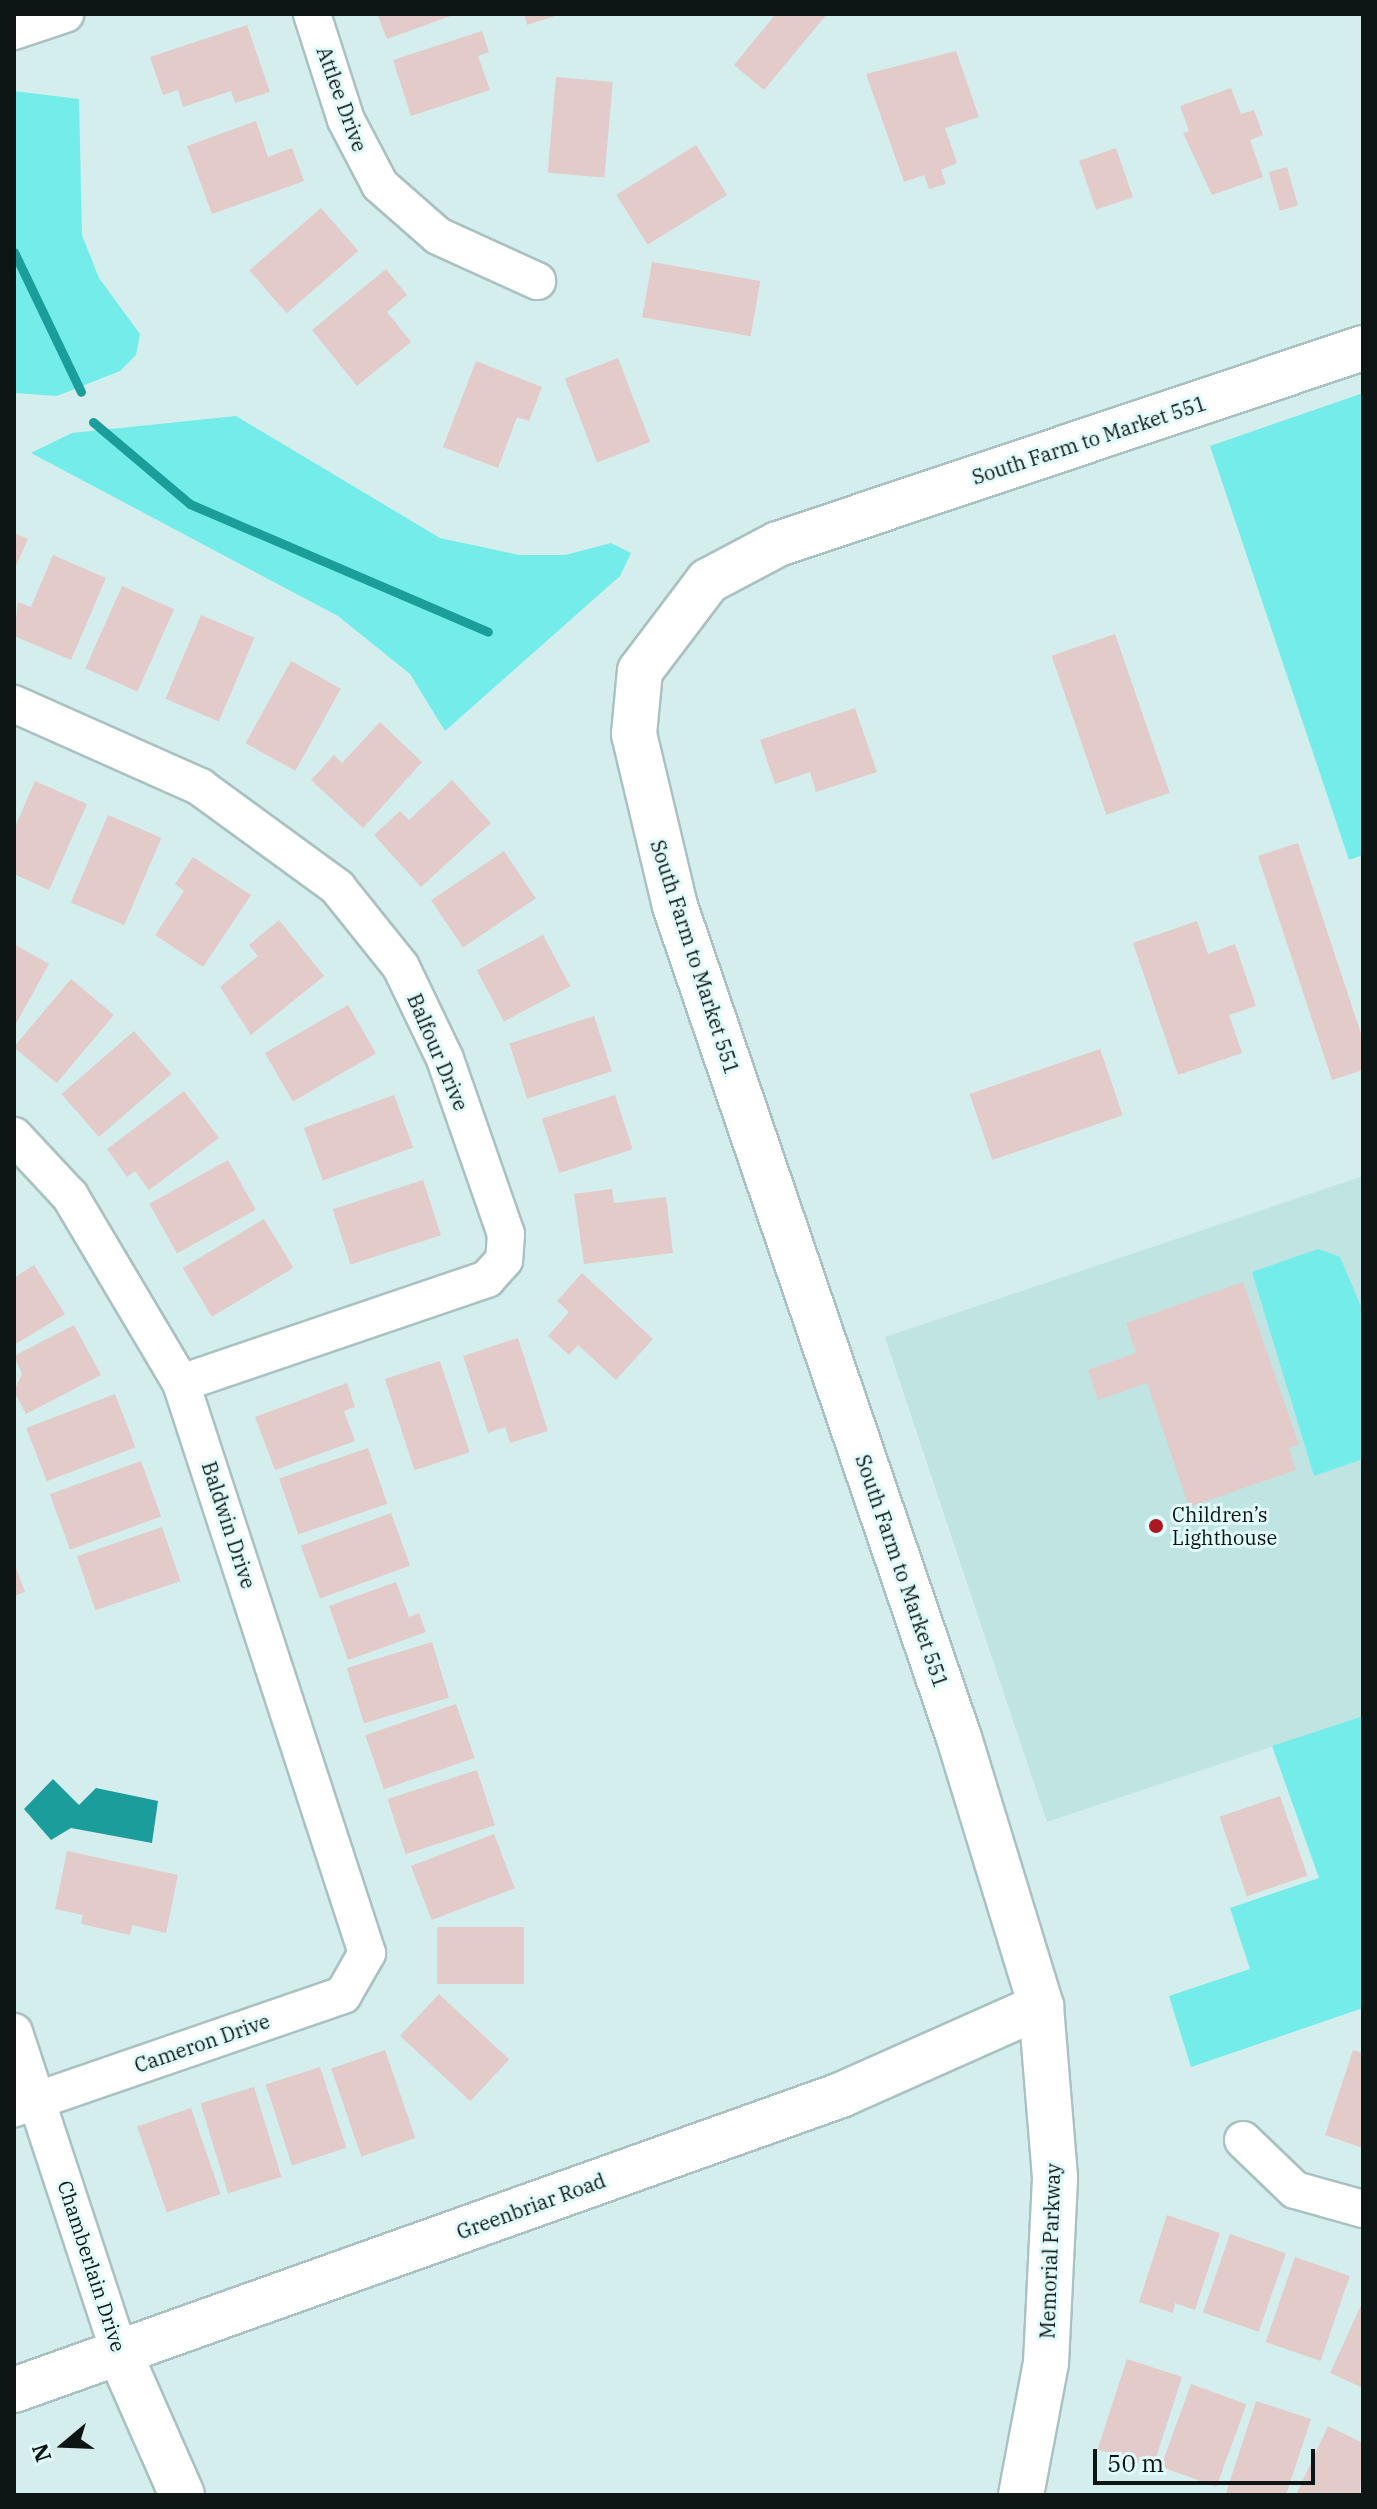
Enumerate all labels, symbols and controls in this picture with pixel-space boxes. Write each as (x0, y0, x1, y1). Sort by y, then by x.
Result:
street label: Attlee Drive (312, 43, 372, 155)
street label: South Farm to Market 551 (969, 391, 1209, 489)
street label: South Farm to Market 551 (646, 837, 744, 1077)
street label: Balfour Drive (403, 990, 473, 1114)
street label: South Farm to Market 551 (851, 1451, 953, 1691)
street label: Baldwin Drive (197, 1458, 261, 1592)
place label: Children’s Lighthouse (1172, 1502, 1277, 1549)
marker: Children’s Lighthouse (1147, 1517, 1165, 1535)
street label: Cameron Drive (131, 2009, 273, 2077)
street label: Memorial Parkway (1035, 2163, 1065, 2339)
street label: Greenbriar Road (453, 2168, 609, 2244)
street label: Chamberlain Drive (53, 2178, 131, 2354)
north arrow (24, 2405, 104, 2485)
scale bar (1097, 2433, 1319, 2483)
text: N (24, 2440, 57, 2466)
text: 50 m (1107, 2447, 1164, 2479)

